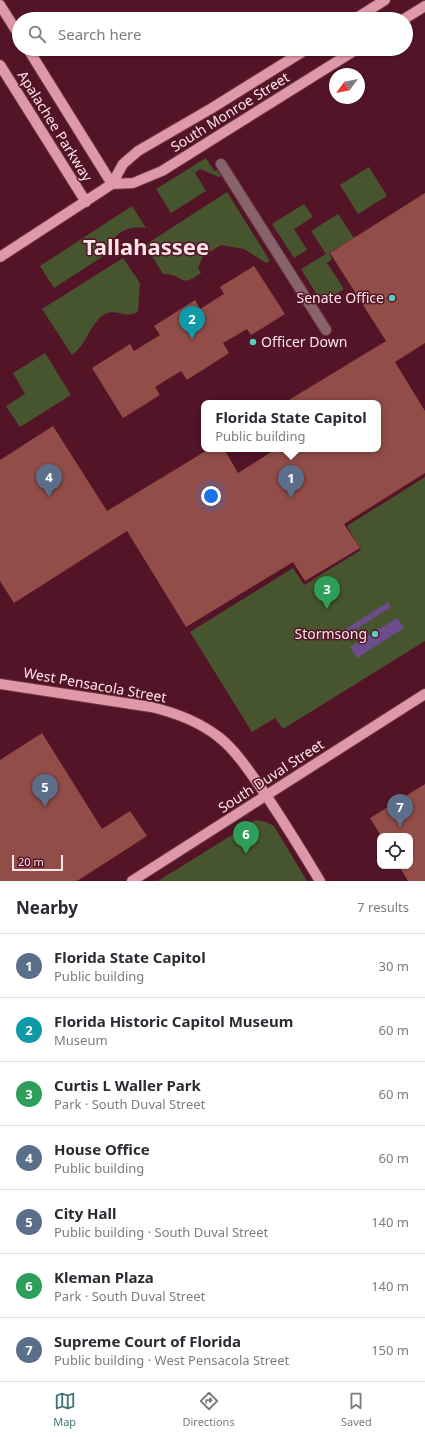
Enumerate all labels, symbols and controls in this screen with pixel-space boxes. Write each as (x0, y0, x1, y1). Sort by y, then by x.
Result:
search box (12, 12, 413, 56)
icon: search (26, 23, 48, 45)
text: Search here (58, 24, 141, 44)
street label: Apalachee Parkway (14, 67, 98, 185)
street label: South Monroe Street (167, 67, 293, 156)
north arrow (329, 68, 365, 104)
district label: Tallahassee (83, 231, 209, 261)
place label: Senate Office (297, 288, 384, 307)
marker: Senate Office (387, 293, 397, 303)
pin: 2 (179, 306, 205, 339)
place label: Officer Down (261, 332, 347, 351)
marker: Officer Down (248, 337, 258, 347)
popup (201, 400, 381, 452)
text: Florida State Capitol (215, 407, 367, 427)
text: Public building (215, 427, 305, 445)
pin: 4 (36, 464, 62, 497)
pin: 1 (278, 465, 304, 498)
your location (201, 486, 221, 506)
pin: 3 (314, 576, 340, 609)
place label: Stormsong (294, 624, 367, 643)
marker: Stormsong (370, 629, 380, 639)
street label: West Pensacola Street (22, 663, 168, 706)
street label: South Duval Street (214, 734, 327, 817)
pin: 5 (32, 774, 58, 807)
pin: 7 (387, 794, 413, 827)
pin: 6 (233, 821, 259, 854)
map controls (377, 833, 413, 869)
button: locate (377, 833, 413, 869)
scale bar (12, 853, 63, 872)
text: 20 m (18, 854, 44, 869)
text: Nearby (16, 896, 78, 919)
text: 7 results (357, 898, 409, 916)
text: Florida State Capitol (54, 947, 206, 967)
text: 1 (25, 957, 33, 975)
text: 30 m (379, 957, 409, 975)
text: Public building (54, 967, 144, 985)
text: Florida Historic Capitol Museum (54, 1011, 293, 1031)
text: 2 (25, 1021, 33, 1039)
text: 60 m (379, 1021, 409, 1039)
text: Museum (54, 1031, 108, 1049)
text: Curtis L Waller Park (54, 1075, 201, 1095)
text: 3 (25, 1085, 33, 1103)
text: 60 m (379, 1085, 409, 1103)
text: Park · South Duval Street (54, 1095, 205, 1113)
text: House Office (54, 1139, 150, 1159)
text: 4 (25, 1149, 33, 1167)
text: 60 m (379, 1149, 409, 1167)
text: Public building (54, 1159, 144, 1177)
text: City Hall (54, 1203, 117, 1223)
text: 5 (25, 1213, 33, 1231)
text: 140 m (371, 1213, 409, 1231)
text: Public building · South Duval Street (54, 1223, 268, 1241)
text: Kleman Plaza (54, 1267, 154, 1287)
text: 6 (25, 1277, 33, 1295)
text: 140 m (371, 1277, 409, 1295)
text: Park · South Duval Street (54, 1287, 205, 1305)
text: Supreme Court of Florida (54, 1331, 241, 1351)
text: 7 (25, 1341, 33, 1359)
text: 150 m (371, 1341, 409, 1359)
text: Public building · West Pensacola Street (54, 1351, 289, 1369)
tab: Map (53, 1390, 76, 1429)
tab: Directions (182, 1390, 235, 1429)
tab: Saved (341, 1390, 372, 1429)

